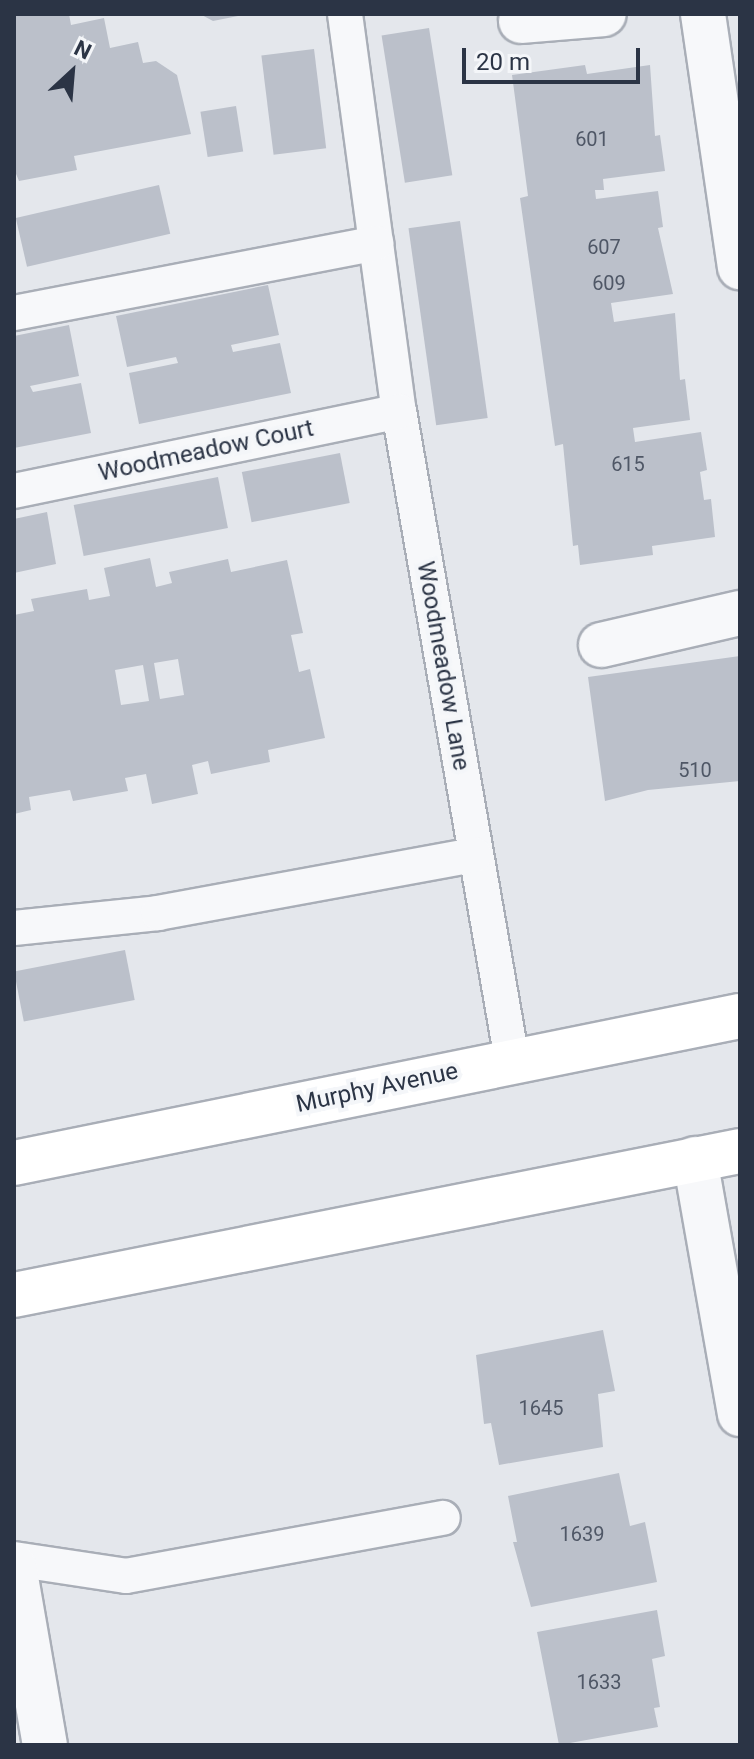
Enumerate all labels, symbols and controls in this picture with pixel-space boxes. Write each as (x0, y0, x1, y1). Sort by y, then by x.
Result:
north arrow (32, 32, 112, 112)
scale bar (466, 32, 644, 82)
text: N (70, 35, 95, 65)
text: 20 m (476, 48, 530, 76)
house number: 601 (575, 127, 609, 151)
house number: 607 (587, 235, 621, 259)
house number: 609 (592, 271, 626, 295)
street label: Woodmeadow Court (96, 414, 316, 488)
house number: 615 (611, 452, 645, 476)
street label: Woodmeadow Lane (410, 559, 476, 773)
house number: 510 (678, 758, 712, 782)
street label: Murphy Avenue (293, 1057, 461, 1119)
house number: 1645 (519, 1396, 563, 1420)
house number: 1639 (560, 1522, 604, 1546)
house number: 1633 (577, 1670, 621, 1694)

